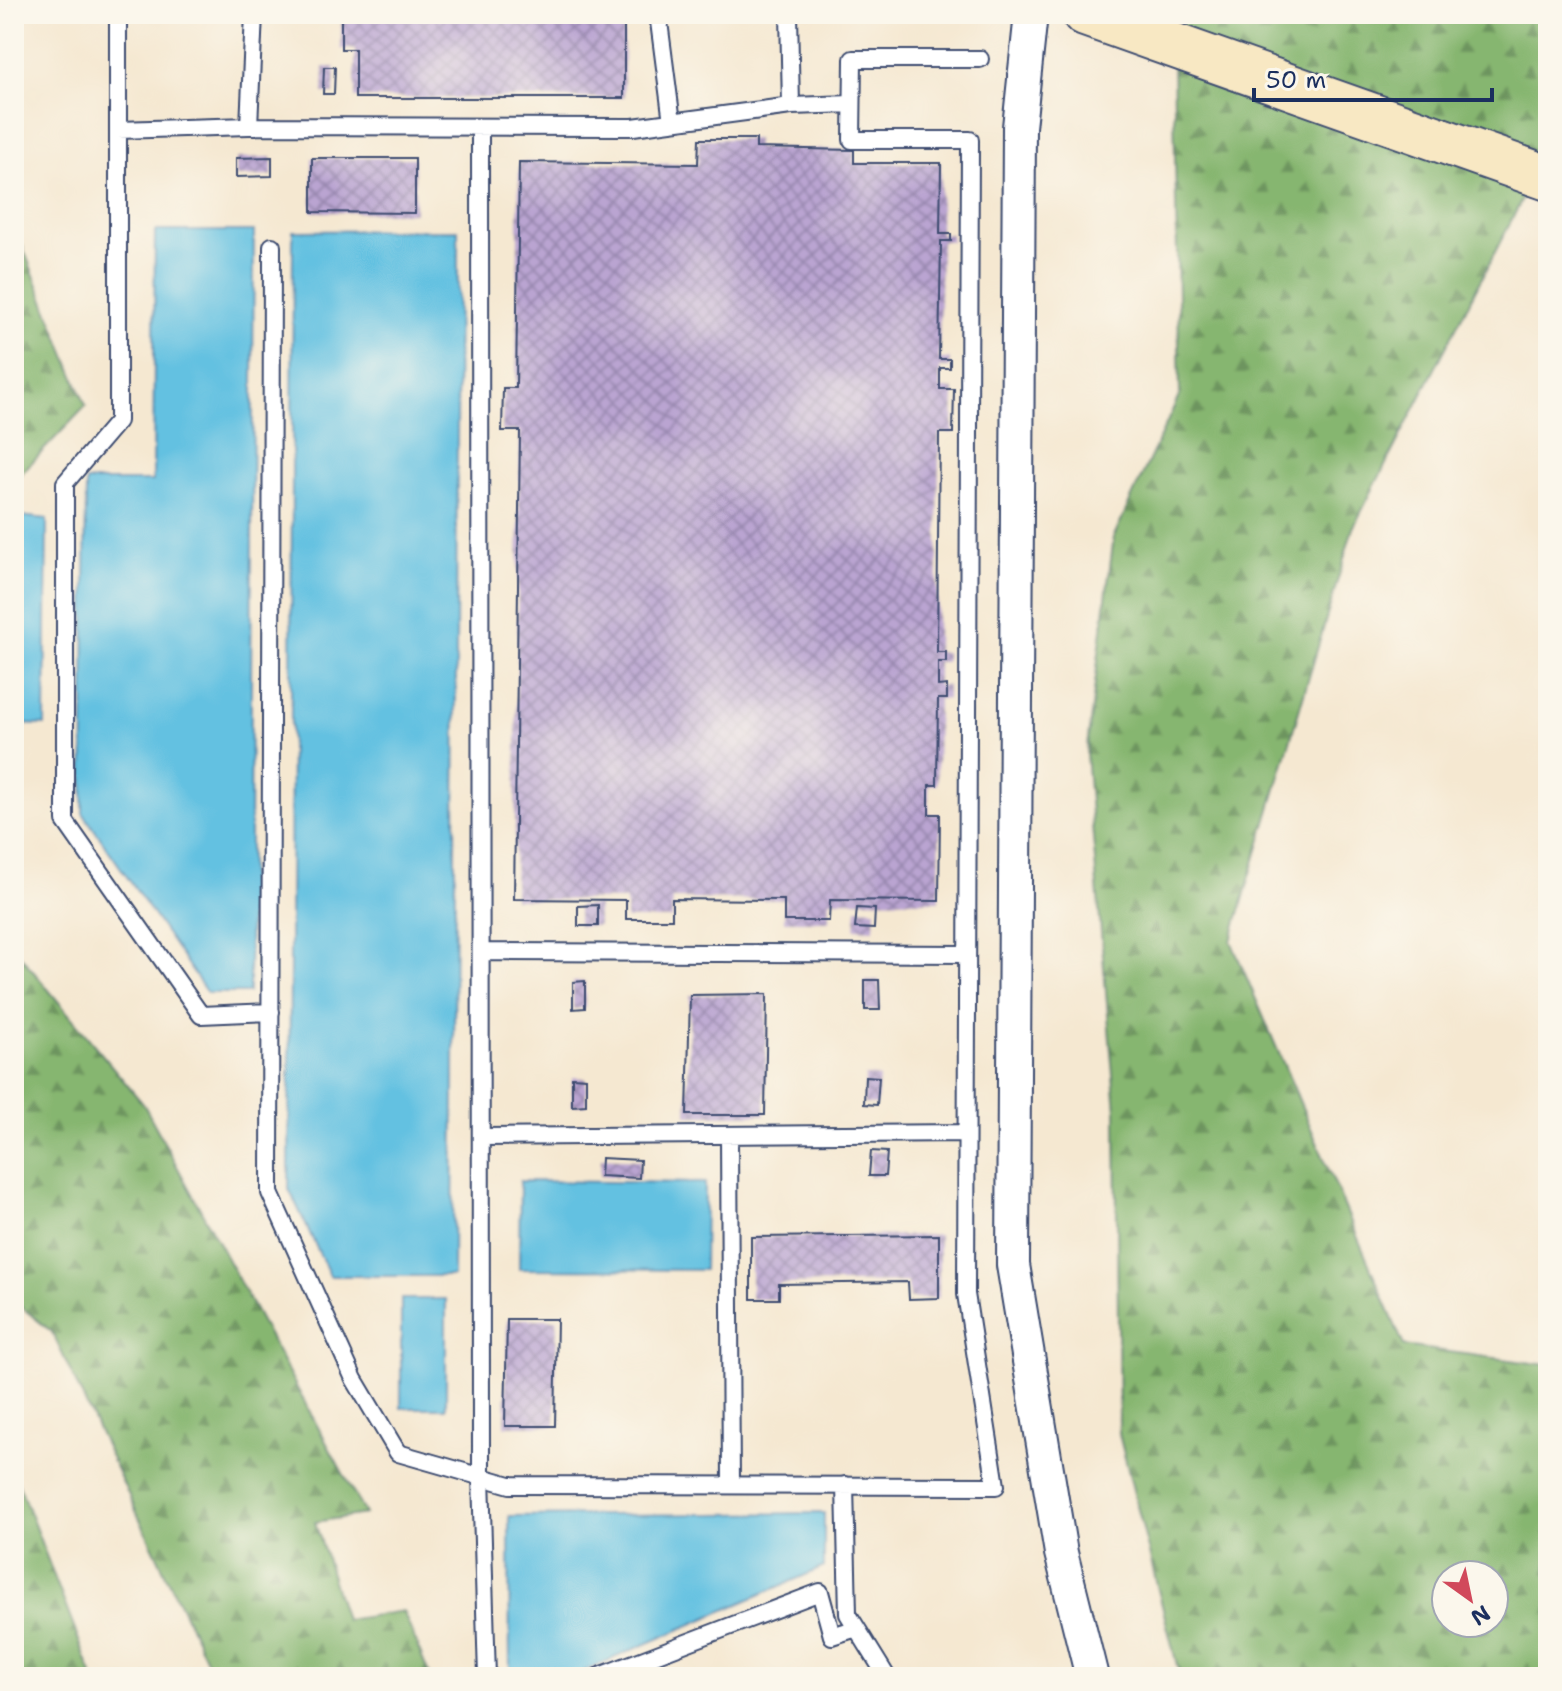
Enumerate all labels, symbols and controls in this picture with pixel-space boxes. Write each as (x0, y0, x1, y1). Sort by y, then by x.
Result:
scale bar (1254, 52, 1492, 102)
text: 50 m (1266, 64, 1326, 96)
north arrow (1430, 1559, 1510, 1639)
text: N (1465, 1598, 1496, 1632)

